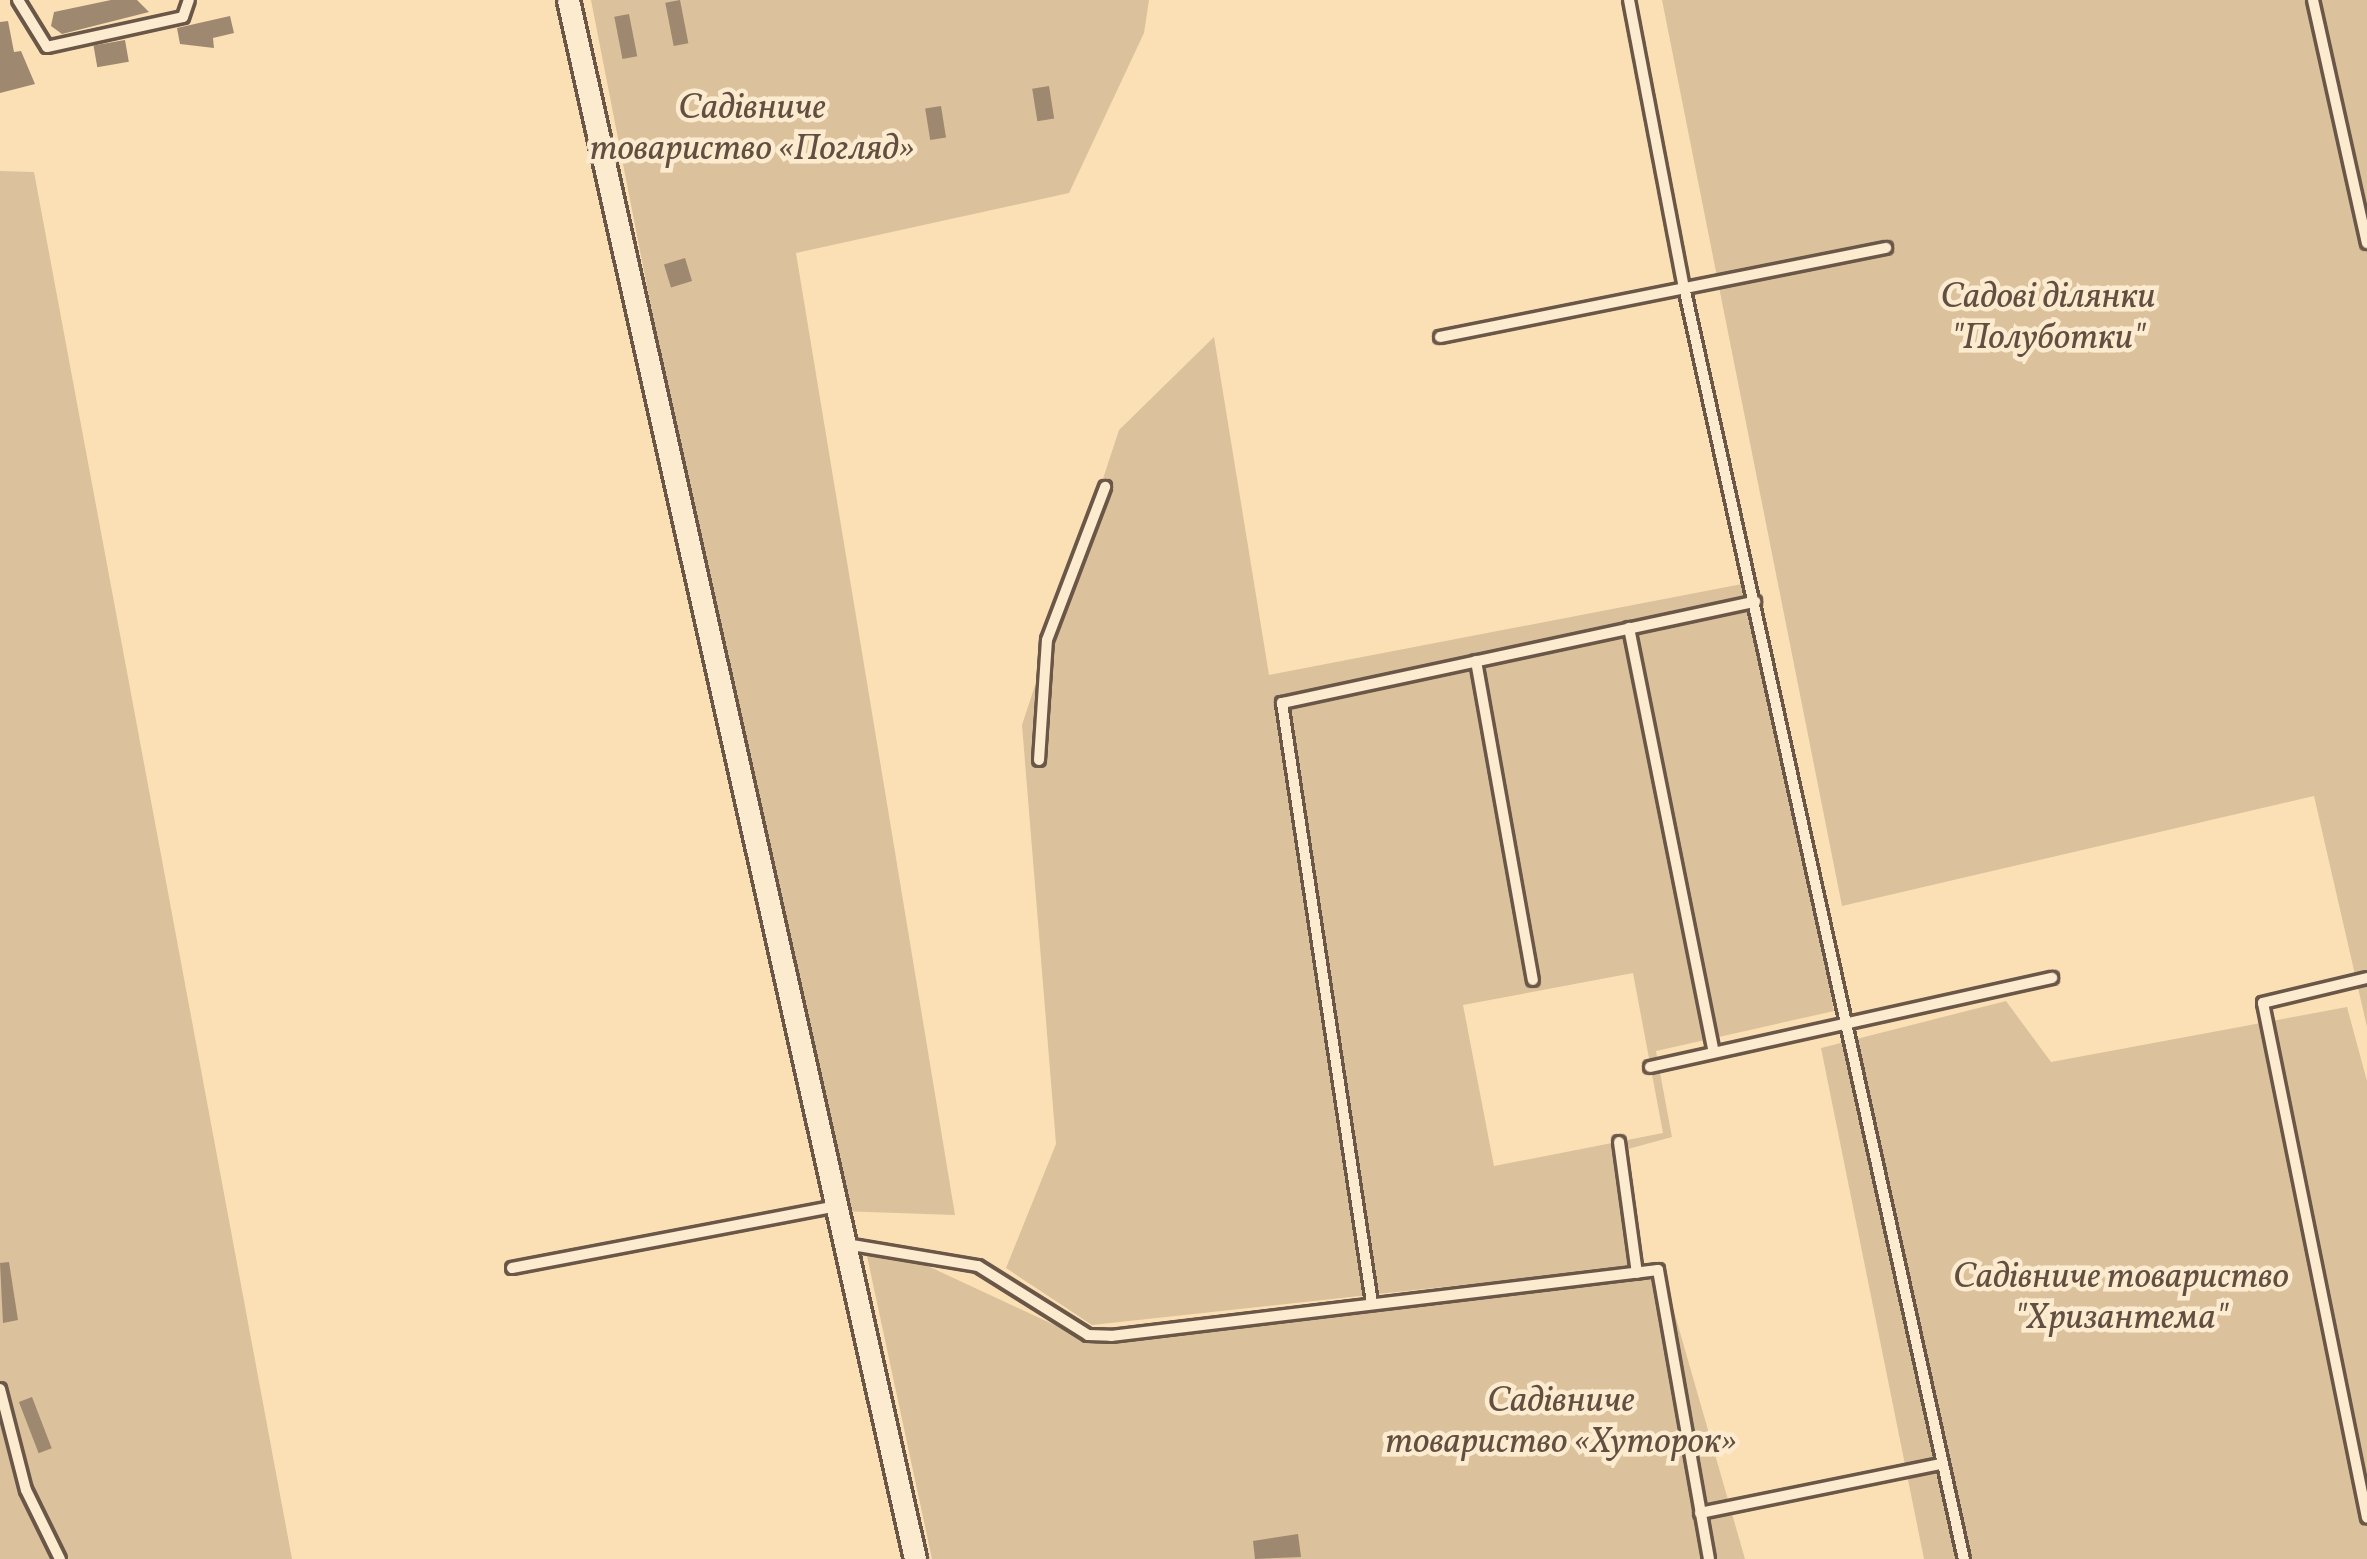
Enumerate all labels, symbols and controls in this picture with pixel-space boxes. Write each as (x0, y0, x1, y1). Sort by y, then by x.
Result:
park label: Садівниче товариство «Погляд» (590, 87, 914, 172)
park label: Садові ділянки "Полуботки" (1940, 276, 2156, 361)
park label: Садівниче товариство "Хризантема" (1953, 1256, 2289, 1341)
park label: Садівниче товариство «Хуторок» (1385, 1380, 1737, 1465)

